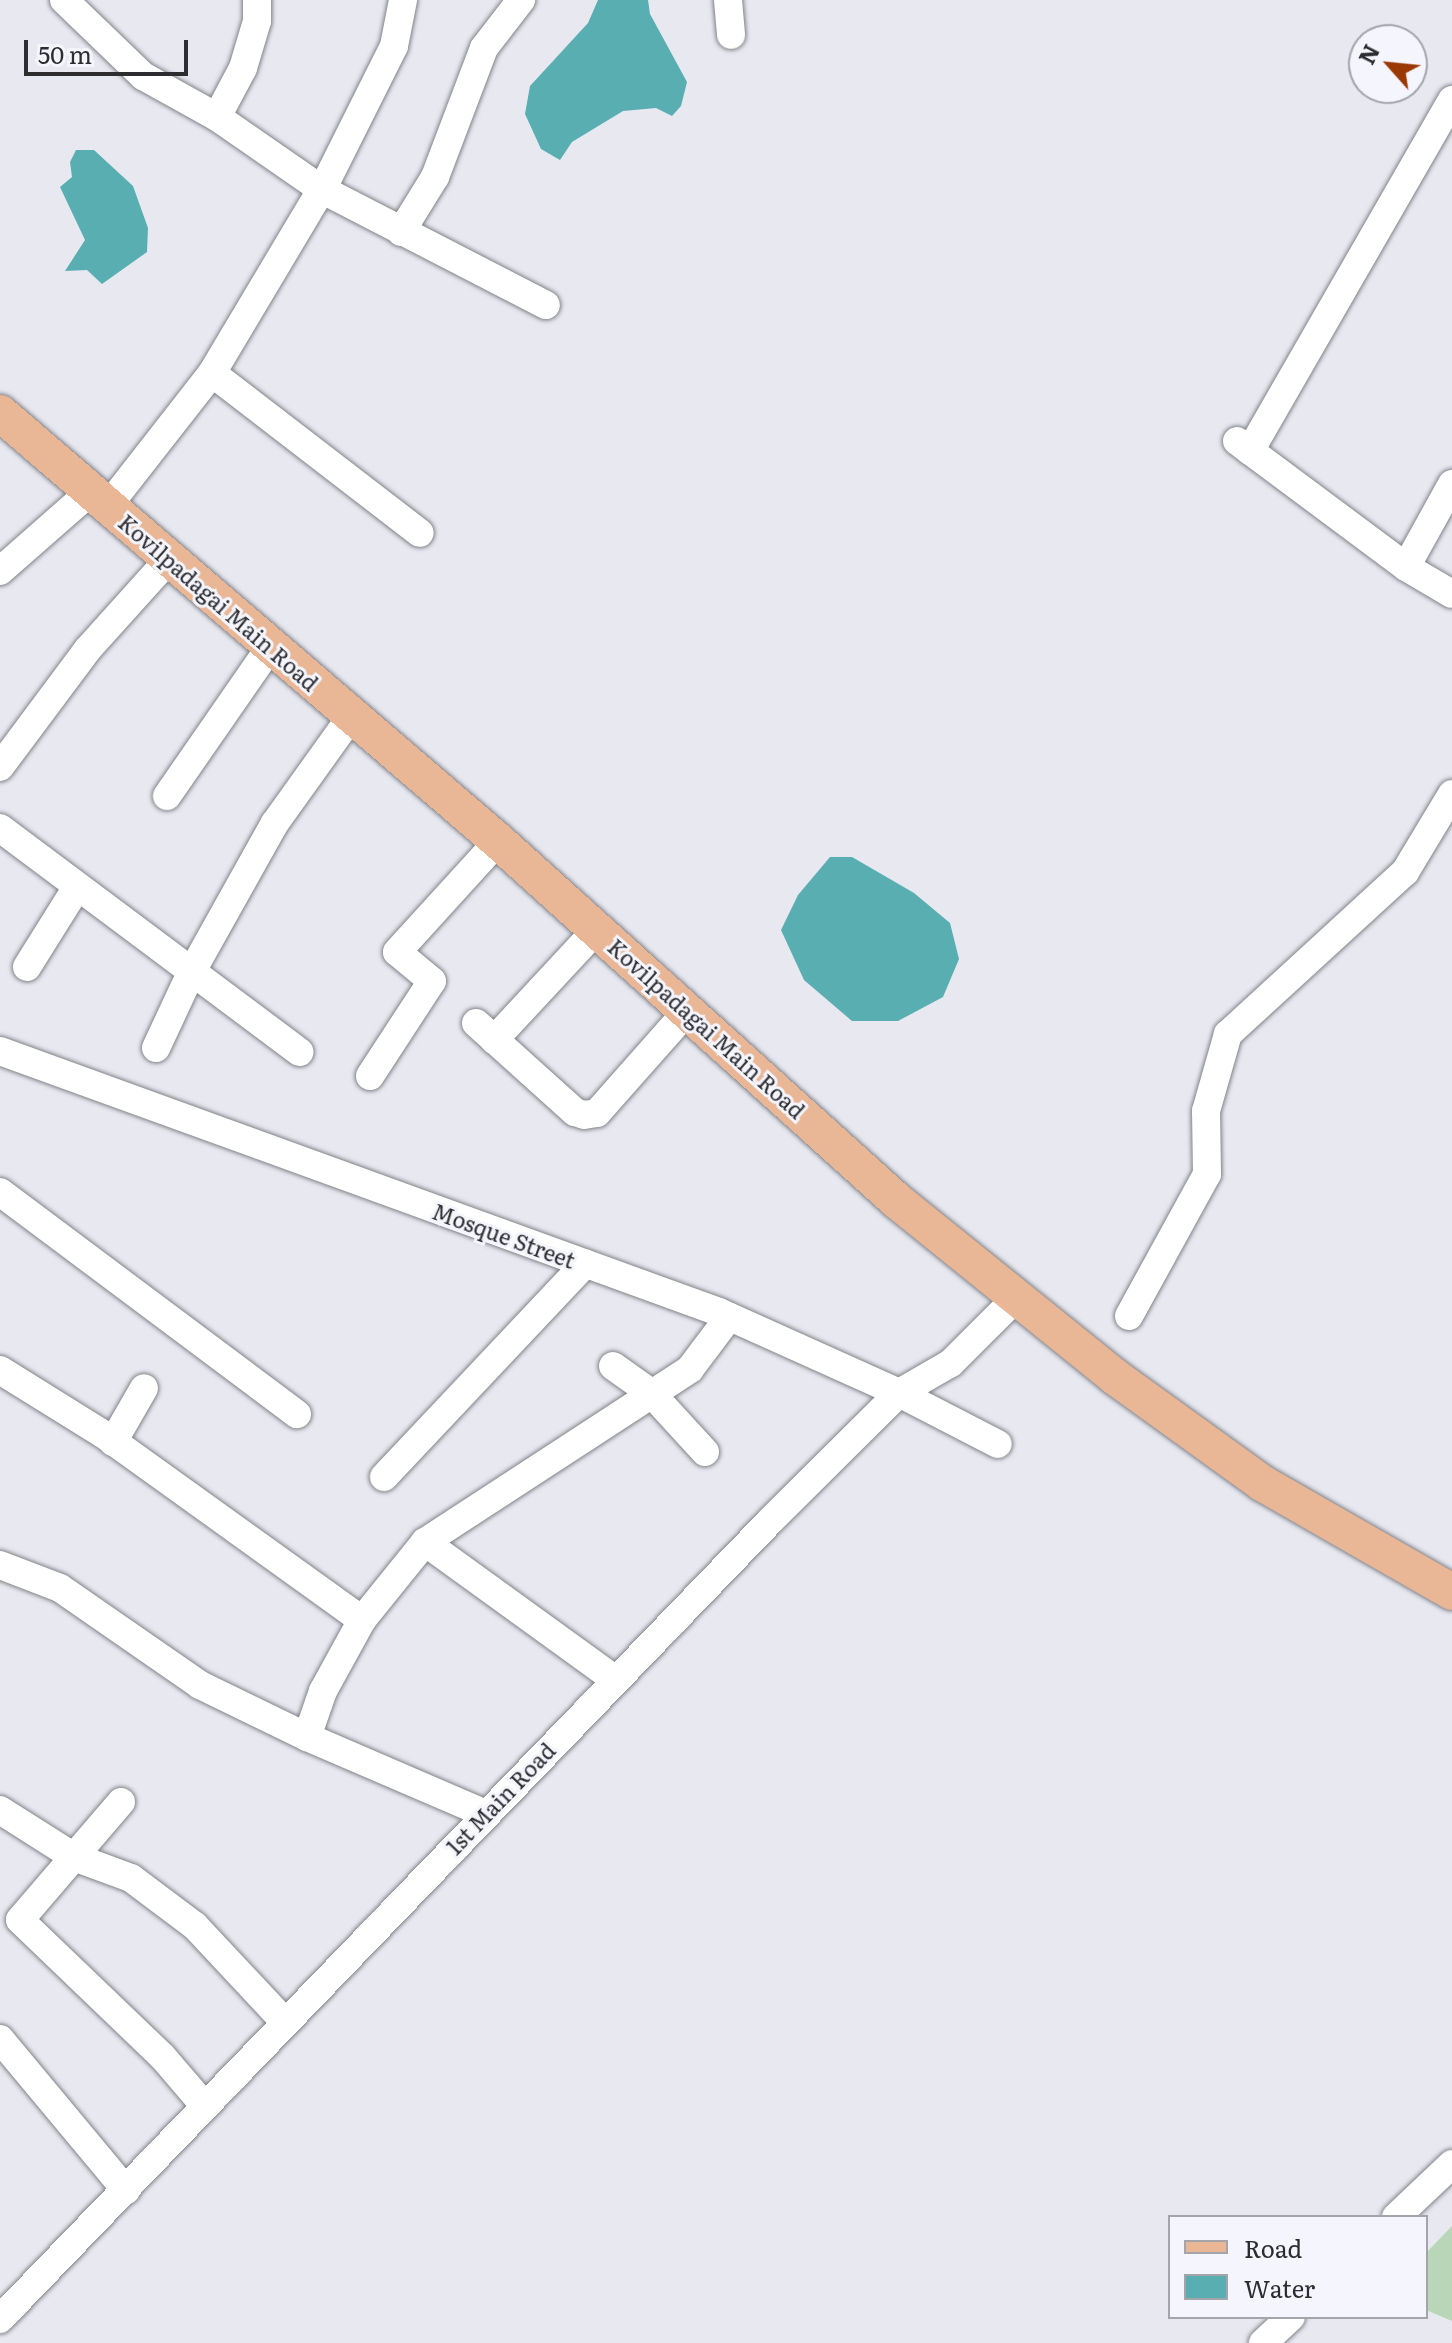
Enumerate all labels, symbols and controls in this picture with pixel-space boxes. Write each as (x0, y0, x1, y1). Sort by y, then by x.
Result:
scale bar (28, 24, 192, 74)
north arrow (1348, 24, 1428, 104)
text: 50 m (38, 36, 92, 71)
text: N (1349, 38, 1387, 70)
street label: Kovilpadagai Main Road (114, 508, 324, 696)
street label: Kovilpadagai Main Road (603, 933, 811, 1123)
street label: Mosque Street (429, 1197, 579, 1273)
street label: 1st Main Road (440, 1737, 560, 1859)
legend (1168, 2215, 1428, 2319)
text: Road (1244, 2230, 1302, 2265)
text: Water (1244, 2270, 1315, 2305)

